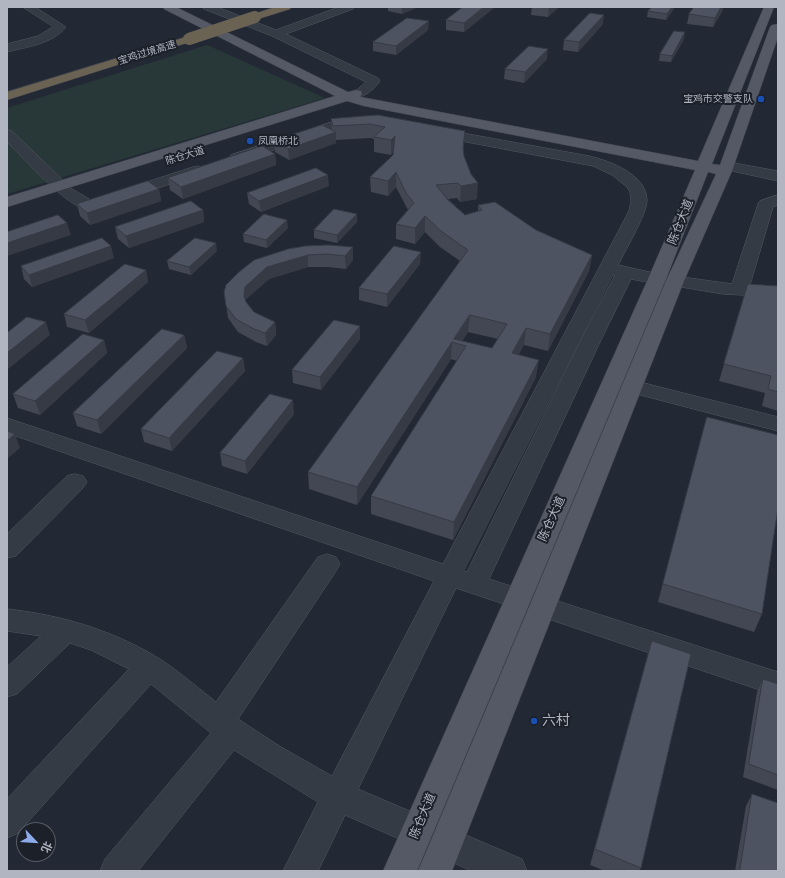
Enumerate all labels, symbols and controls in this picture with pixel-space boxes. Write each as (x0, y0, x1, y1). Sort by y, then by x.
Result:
street label: 宝鸡过境高速 (117, 38, 177, 68)
place label: 宝鸡市交警支队 (683, 93, 753, 105)
marker: 宝鸡市交警支队 (756, 94, 766, 104)
place label: 凤凰桥北 (258, 135, 298, 147)
marker: 凤凰桥北 (245, 136, 255, 146)
street label: 陈仓大道 (164, 144, 206, 168)
street label: 陈仓大道 (665, 197, 697, 247)
street label: 陈仓大道 (536, 494, 568, 544)
place label: 六村 (542, 713, 570, 729)
marker: 六村 (529, 716, 539, 726)
street label: 陈仓大道 (407, 791, 439, 841)
north arrow (16, 822, 56, 862)
text: 北 (38, 839, 55, 855)

